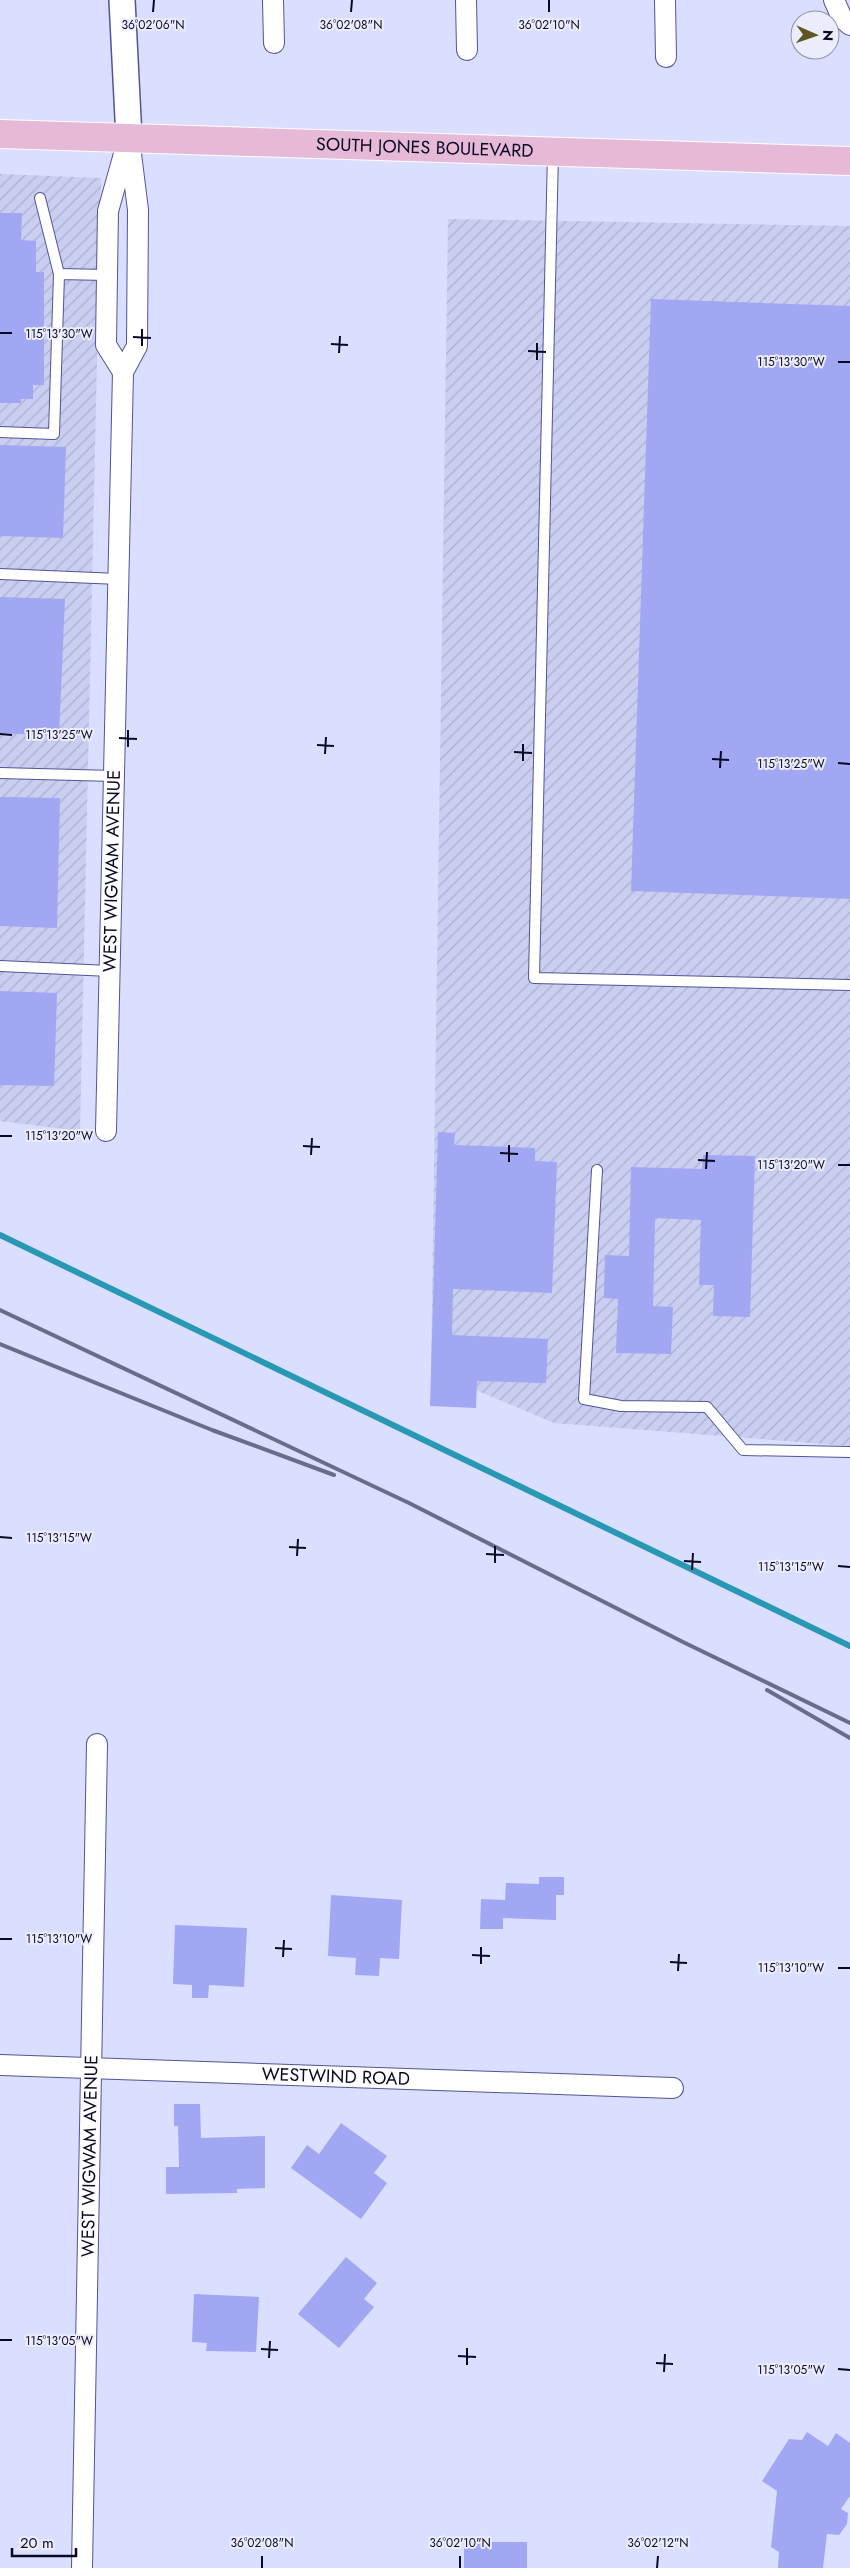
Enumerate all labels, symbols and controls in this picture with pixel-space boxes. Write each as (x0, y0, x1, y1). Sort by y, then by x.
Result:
north arrow (790, 10, 840, 60)
text: 36°02'06"N (121, 16, 185, 34)
text: 36°02'08"N (320, 16, 382, 34)
text: 36°02'10"N (518, 16, 580, 34)
text: N (818, 30, 838, 41)
street label: SOUTH JONES BOULEVARD (316, 131, 534, 164)
text: 115°13'30"W (25, 325, 93, 343)
text: 115°13'30"W (757, 353, 825, 371)
text: 115°13'25"W (25, 726, 93, 744)
text: 115°13'25"W (757, 755, 825, 773)
street label: WEST WIGWAM AVENUE (97, 770, 127, 972)
text: 115°13'20"W (25, 1127, 93, 1145)
text: 115°13'20"W (757, 1156, 825, 1174)
text: 115°13'15"W (26, 1529, 92, 1547)
text: 115°13'15"W (758, 1558, 824, 1576)
text: 115°13'10"W (26, 1930, 92, 1948)
text: 115°13'10"W (758, 1959, 824, 1977)
street label: WEST WIGWAM AVENUE (75, 2055, 104, 2257)
street label: WESTWIND ROAD (261, 2061, 410, 2092)
text: 115°13'05"W (25, 2332, 93, 2350)
text: 115°13'05"W (757, 2361, 825, 2379)
scale bar (12, 2526, 76, 2558)
text: 20 m (20, 2532, 54, 2554)
text: 36°02'08"N (231, 2534, 293, 2552)
text: 36°02'10"N (429, 2534, 491, 2552)
text: 36°02'12"N (627, 2534, 689, 2552)

